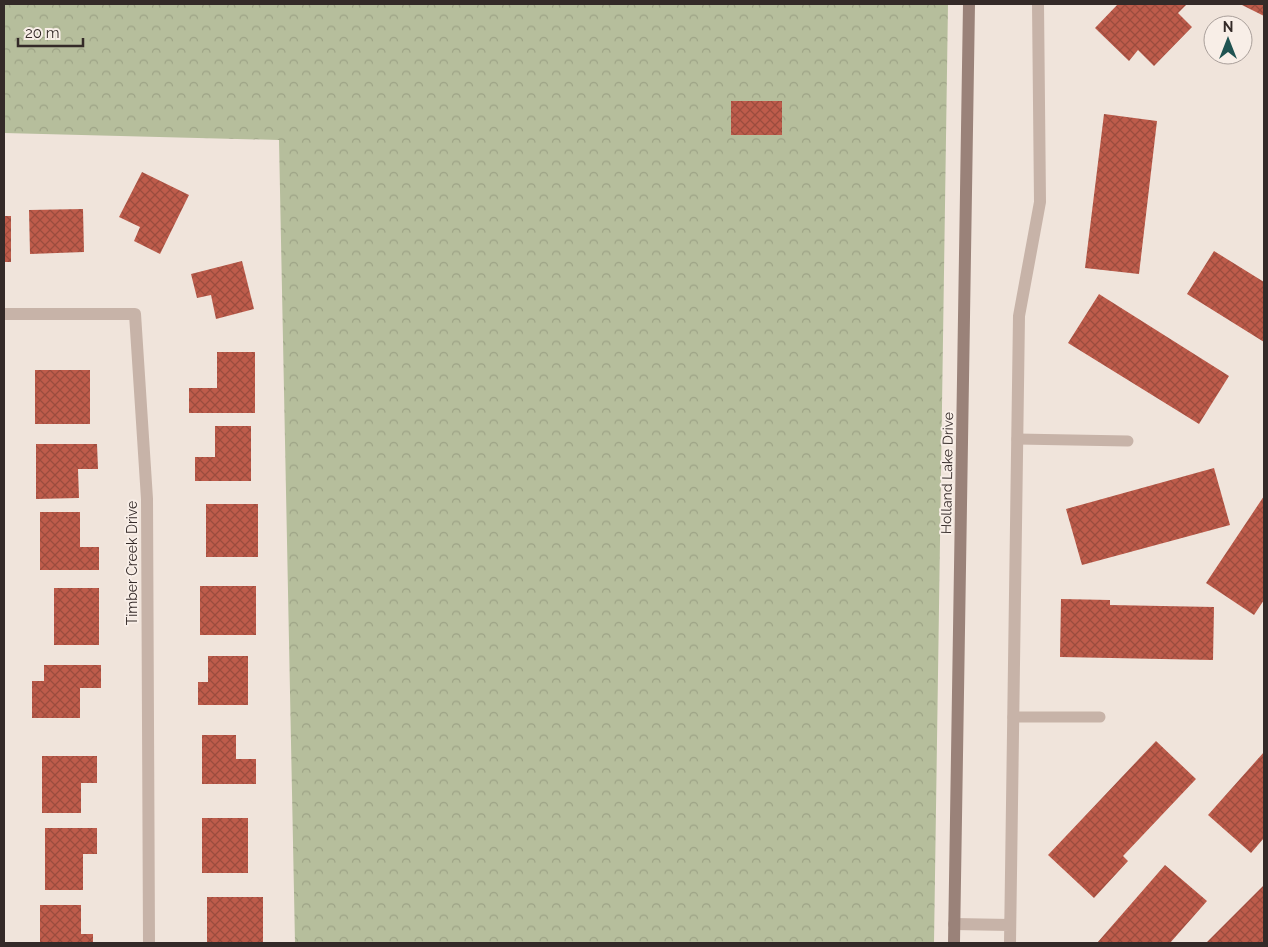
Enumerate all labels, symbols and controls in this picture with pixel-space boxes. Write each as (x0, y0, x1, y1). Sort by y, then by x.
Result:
scale bar (18, 15, 82, 47)
north arrow (1203, 15, 1253, 65)
text: N (1223, 19, 1233, 35)
text: 20 m (25, 24, 60, 42)
street label: Holland Lake Drive (938, 412, 956, 534)
street label: Timber Creek Drive (124, 501, 140, 625)

